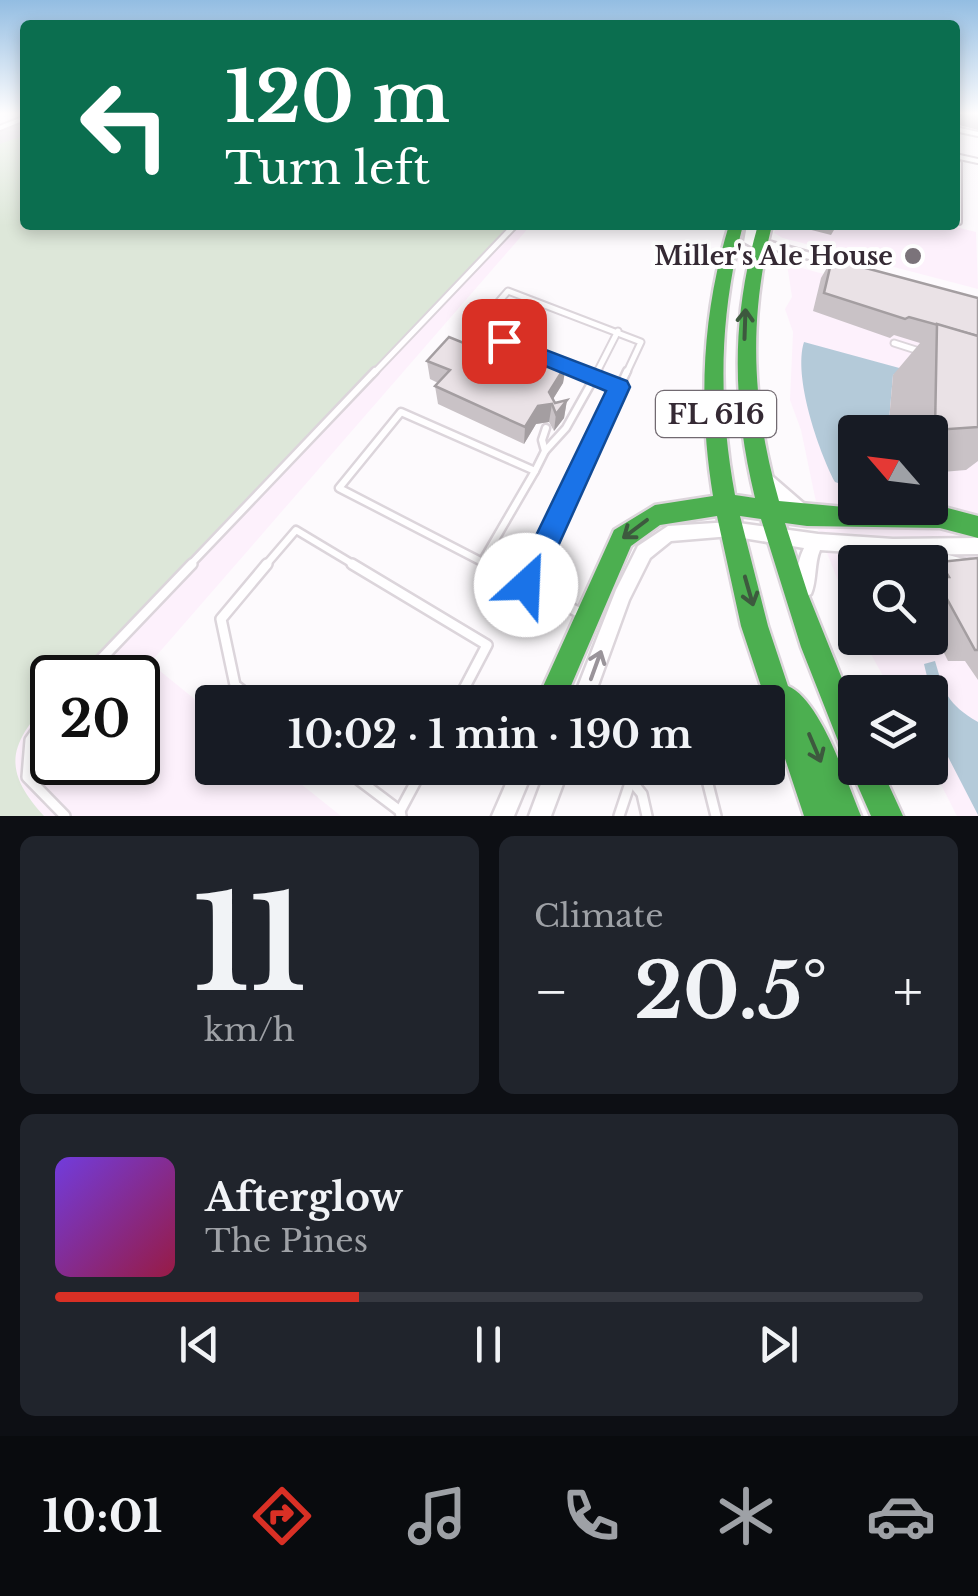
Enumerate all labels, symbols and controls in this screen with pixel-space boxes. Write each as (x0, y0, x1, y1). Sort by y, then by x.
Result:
text: 120 m (225, 54, 450, 141)
icon: left (60, 60, 190, 190)
text: Turn left (225, 140, 430, 196)
place label: Miller's Ale House (654, 241, 893, 272)
marker: Miller's Ale House (902, 245, 924, 267)
pin (462, 299, 547, 384)
one-way arrow (736, 308, 755, 341)
icon: arrive (477, 314, 532, 369)
road number: FL 616 (656, 391, 776, 437)
north arrow (838, 415, 948, 525)
map controls (838, 415, 948, 785)
one-way arrow (622, 519, 649, 540)
position arrow (474, 533, 578, 637)
button: search (838, 545, 948, 655)
one-way arrow (741, 575, 759, 606)
one-way arrow (588, 650, 606, 681)
speed limit sign: 20 (30, 655, 160, 785)
button: layers (838, 675, 948, 785)
text: 10:02 · 1 min · 190 m (288, 711, 692, 758)
one-way arrow (808, 732, 826, 763)
text: 11 (193, 864, 306, 1025)
text: Climate (534, 896, 663, 936)
text: 20.5° (634, 945, 827, 1038)
text: − (534, 958, 569, 1026)
text: + (893, 958, 923, 1026)
text: km/h (204, 1010, 295, 1050)
text: Afterglow (205, 1174, 403, 1221)
text: The Pines (205, 1221, 368, 1261)
icon: previous (172, 1317, 227, 1372)
icon: pause (461, 1317, 516, 1372)
icon: next (751, 1317, 806, 1372)
icon: directions (247, 1481, 317, 1551)
icon: music (402, 1481, 472, 1551)
icon: phone (556, 1481, 626, 1551)
icon: climate (711, 1481, 781, 1551)
icon: car (866, 1481, 936, 1551)
text: 10:01 (42, 1488, 162, 1544)

